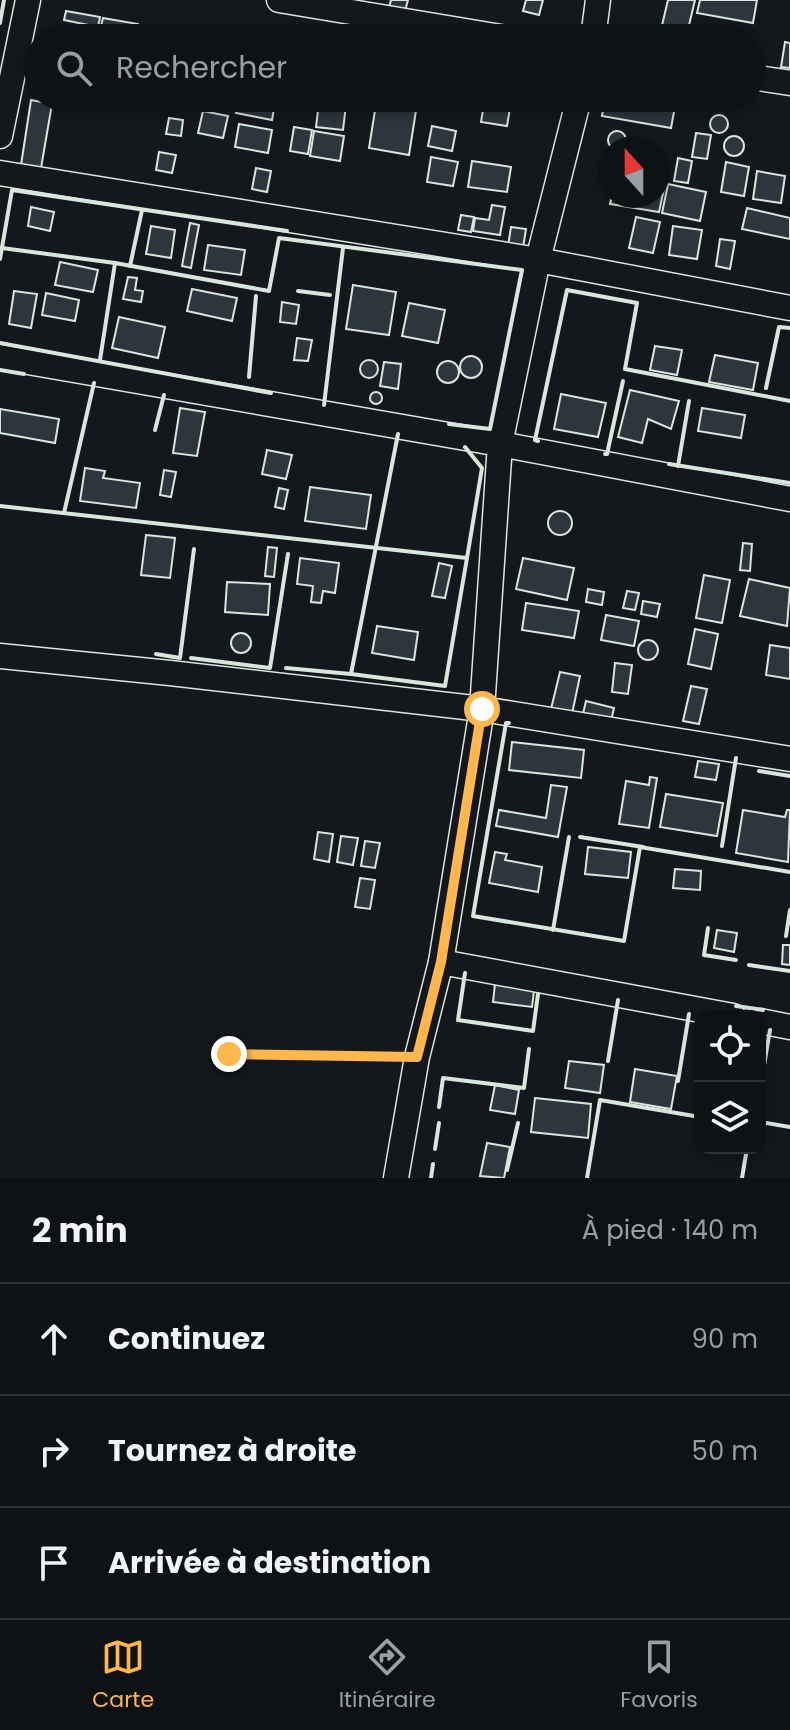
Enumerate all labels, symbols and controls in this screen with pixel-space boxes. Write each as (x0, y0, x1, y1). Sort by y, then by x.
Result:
search box (24, 24, 766, 112)
icon: search (52, 46, 96, 90)
text: Rechercher (116, 46, 287, 89)
north arrow (598, 136, 670, 208)
route start (464, 691, 500, 727)
map controls (694, 1010, 766, 1154)
button: locate (694, 1010, 766, 1082)
route end (211, 1036, 247, 1072)
button: layers (694, 1082, 766, 1154)
text: 2 min (32, 1206, 128, 1254)
text: À pied · 140 m (582, 1212, 758, 1248)
icon: ahead (32, 1317, 76, 1361)
text: Continuez (108, 1317, 265, 1360)
text: 90 m (692, 1321, 758, 1357)
icon: right (32, 1429, 76, 1473)
text: Tournez à droite (108, 1429, 356, 1472)
text: 50 m (692, 1433, 758, 1469)
icon: arrive (32, 1541, 76, 1585)
text: Arrivée à destination (108, 1541, 431, 1584)
tab: Carte (92, 1635, 154, 1716)
tab: Itinéraire (339, 1635, 436, 1716)
tab: Favoris (620, 1635, 698, 1716)

